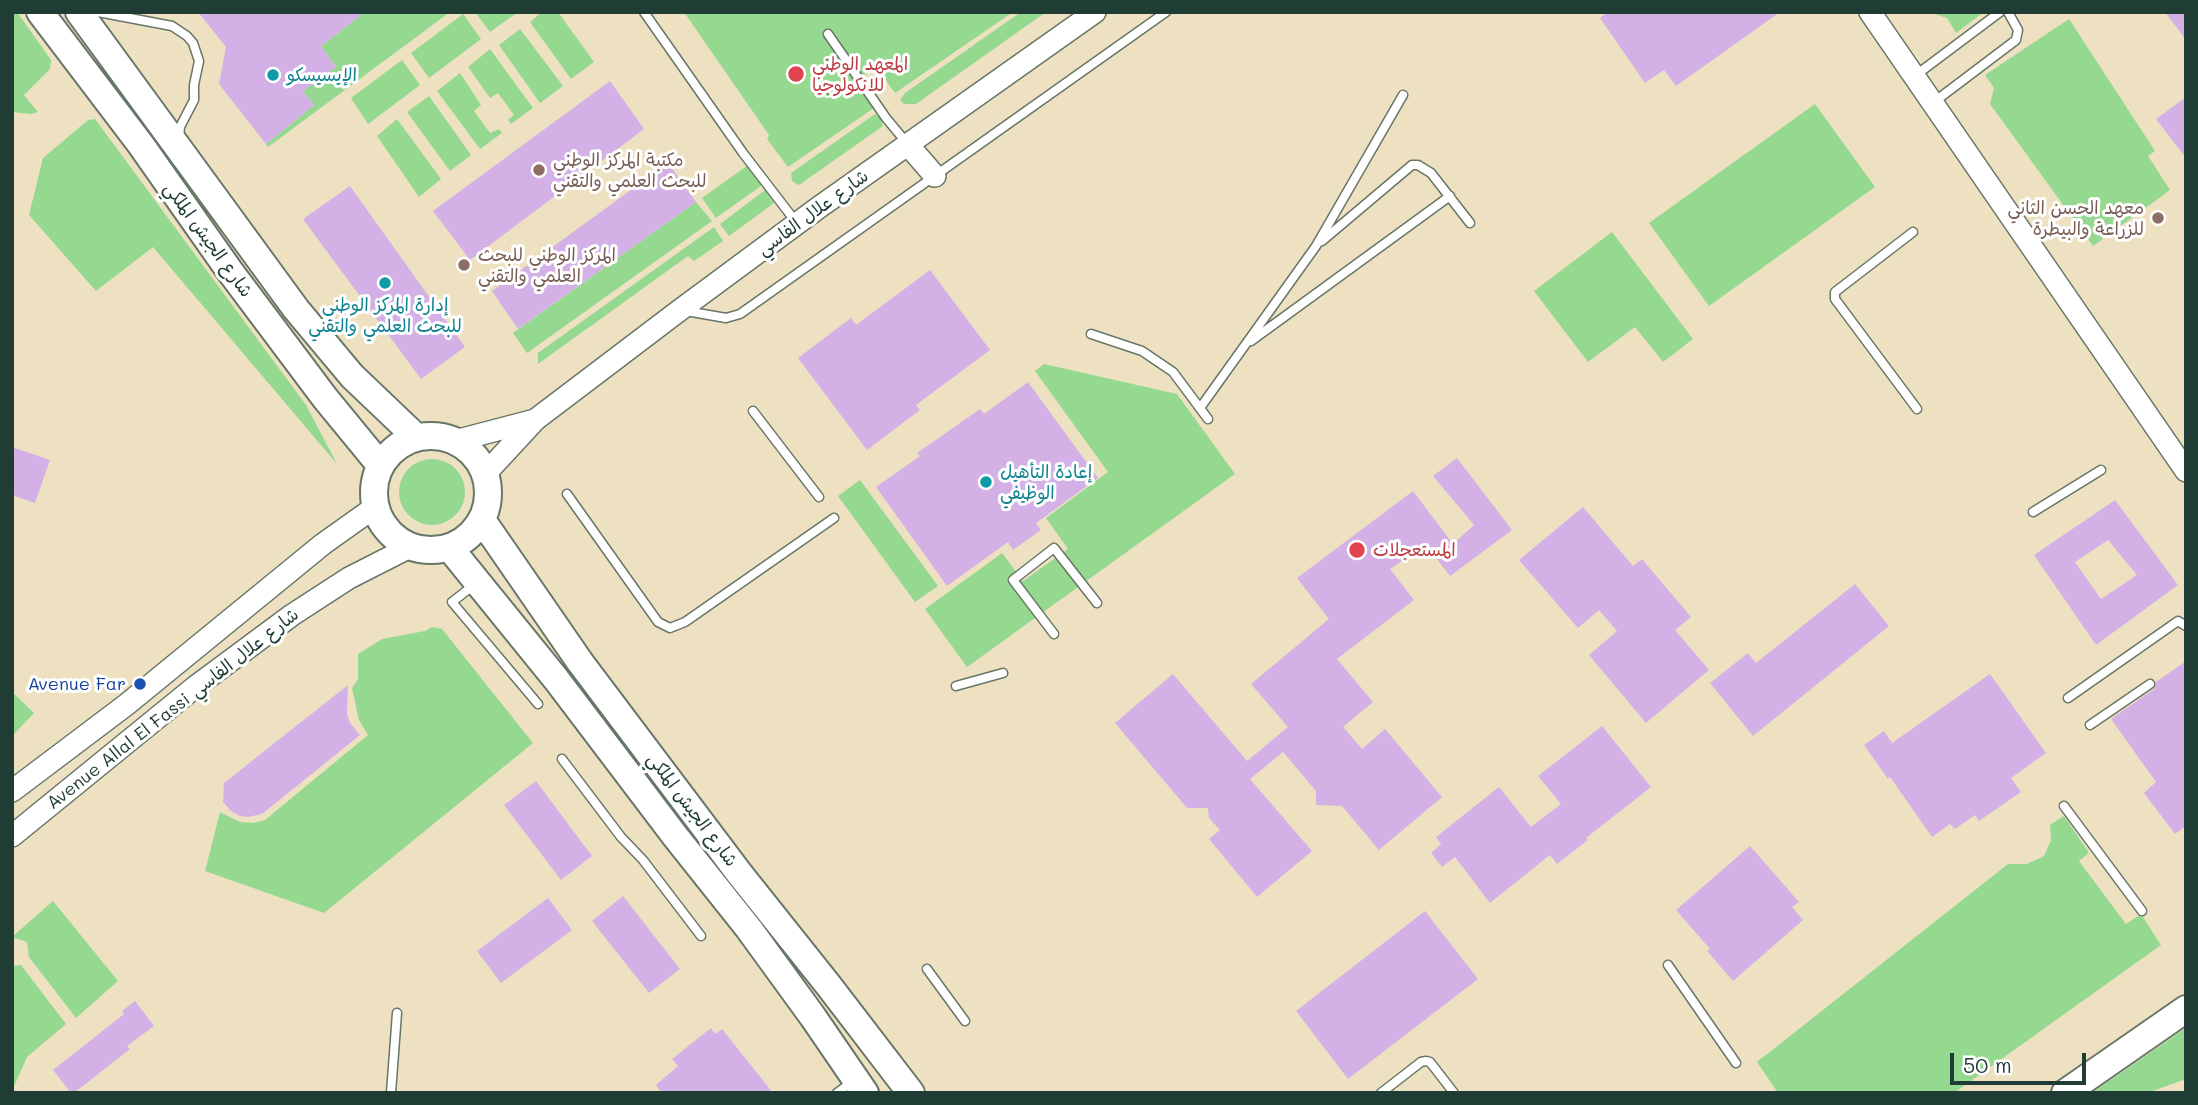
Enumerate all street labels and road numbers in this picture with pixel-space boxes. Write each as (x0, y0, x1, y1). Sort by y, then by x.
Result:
street label: شارع علال الفاسي (753, 165, 873, 261)
street label: شارع الجيش الملكي (159, 178, 257, 302)
street label: Avenue Allal El Fassi شارع علال الفاسي (43, 604, 303, 814)
street label: شارع الجيش الملكي (642, 749, 742, 871)

